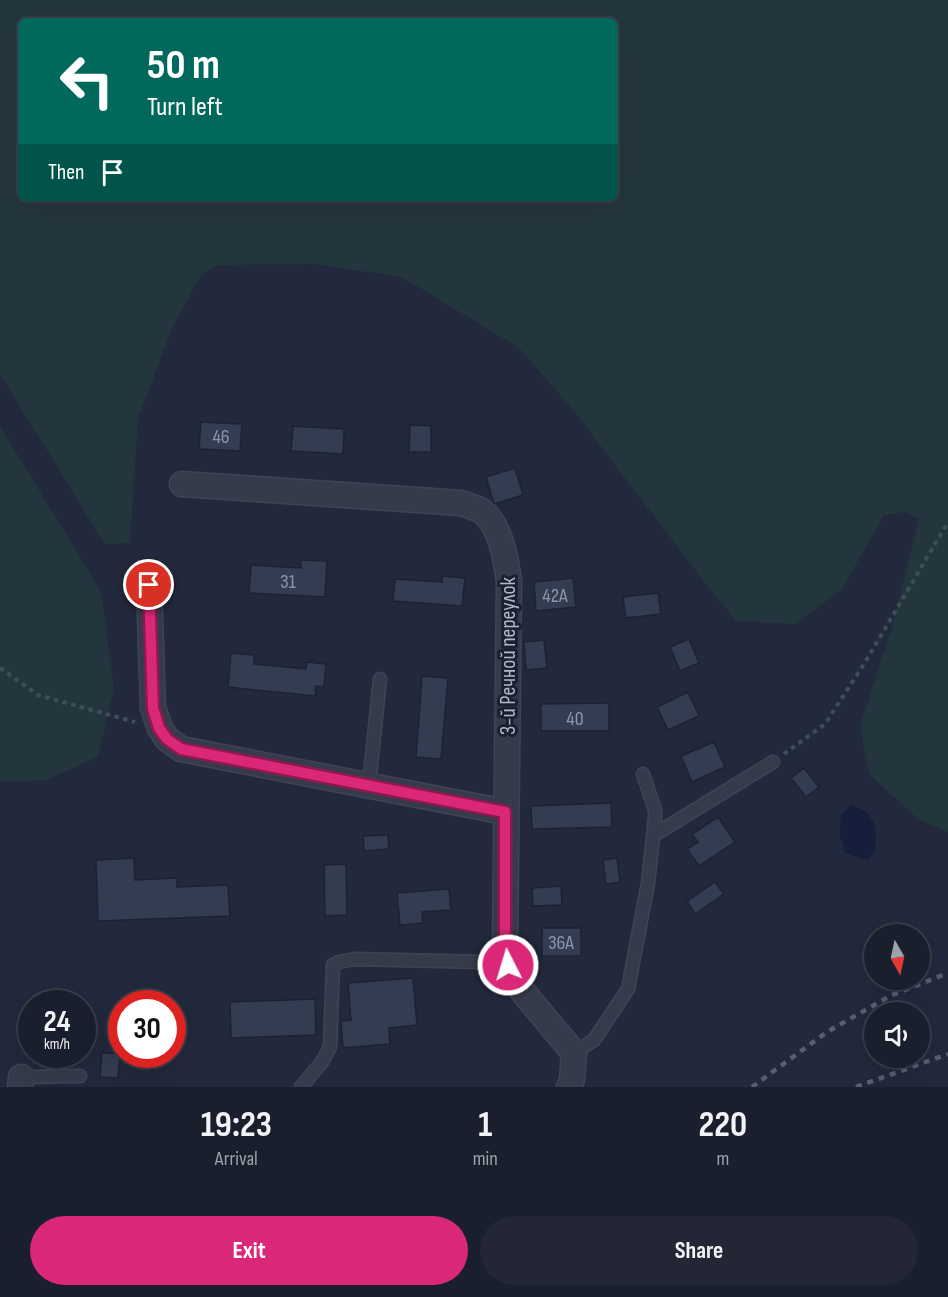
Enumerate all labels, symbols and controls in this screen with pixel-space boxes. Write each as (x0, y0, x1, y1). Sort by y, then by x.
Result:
text: 50 m (147, 40, 220, 91)
icon: left (48, 42, 126, 120)
text: Turn left (147, 91, 223, 123)
icon: arrive (96, 156, 129, 189)
text: Then (48, 159, 84, 186)
house number: 46 (212, 425, 230, 449)
pin (123, 559, 174, 610)
icon: arrive (132, 568, 165, 601)
house number: 31 (280, 570, 296, 594)
street label: 3-й Речной переулок (495, 576, 522, 735)
house number: 42А (542, 584, 568, 608)
house number: 40 (566, 707, 584, 731)
north arrow (864, 924, 930, 990)
map controls (864, 924, 930, 1068)
house number: 36А (548, 931, 574, 955)
position arrow (476, 933, 540, 997)
speed limit sign: 30 (108, 990, 186, 1068)
button: sound (864, 1002, 930, 1068)
text: 24 (44, 1004, 70, 1040)
text: km/h (44, 1035, 70, 1054)
text: 19:23 (201, 1104, 272, 1147)
text: 1 (478, 1104, 492, 1147)
text: 220 (699, 1104, 747, 1147)
text: Arrival (215, 1147, 258, 1171)
text: min (473, 1147, 498, 1171)
text: m (716, 1147, 729, 1171)
button: Exit (30, 1216, 468, 1285)
button: Share (480, 1216, 918, 1285)

